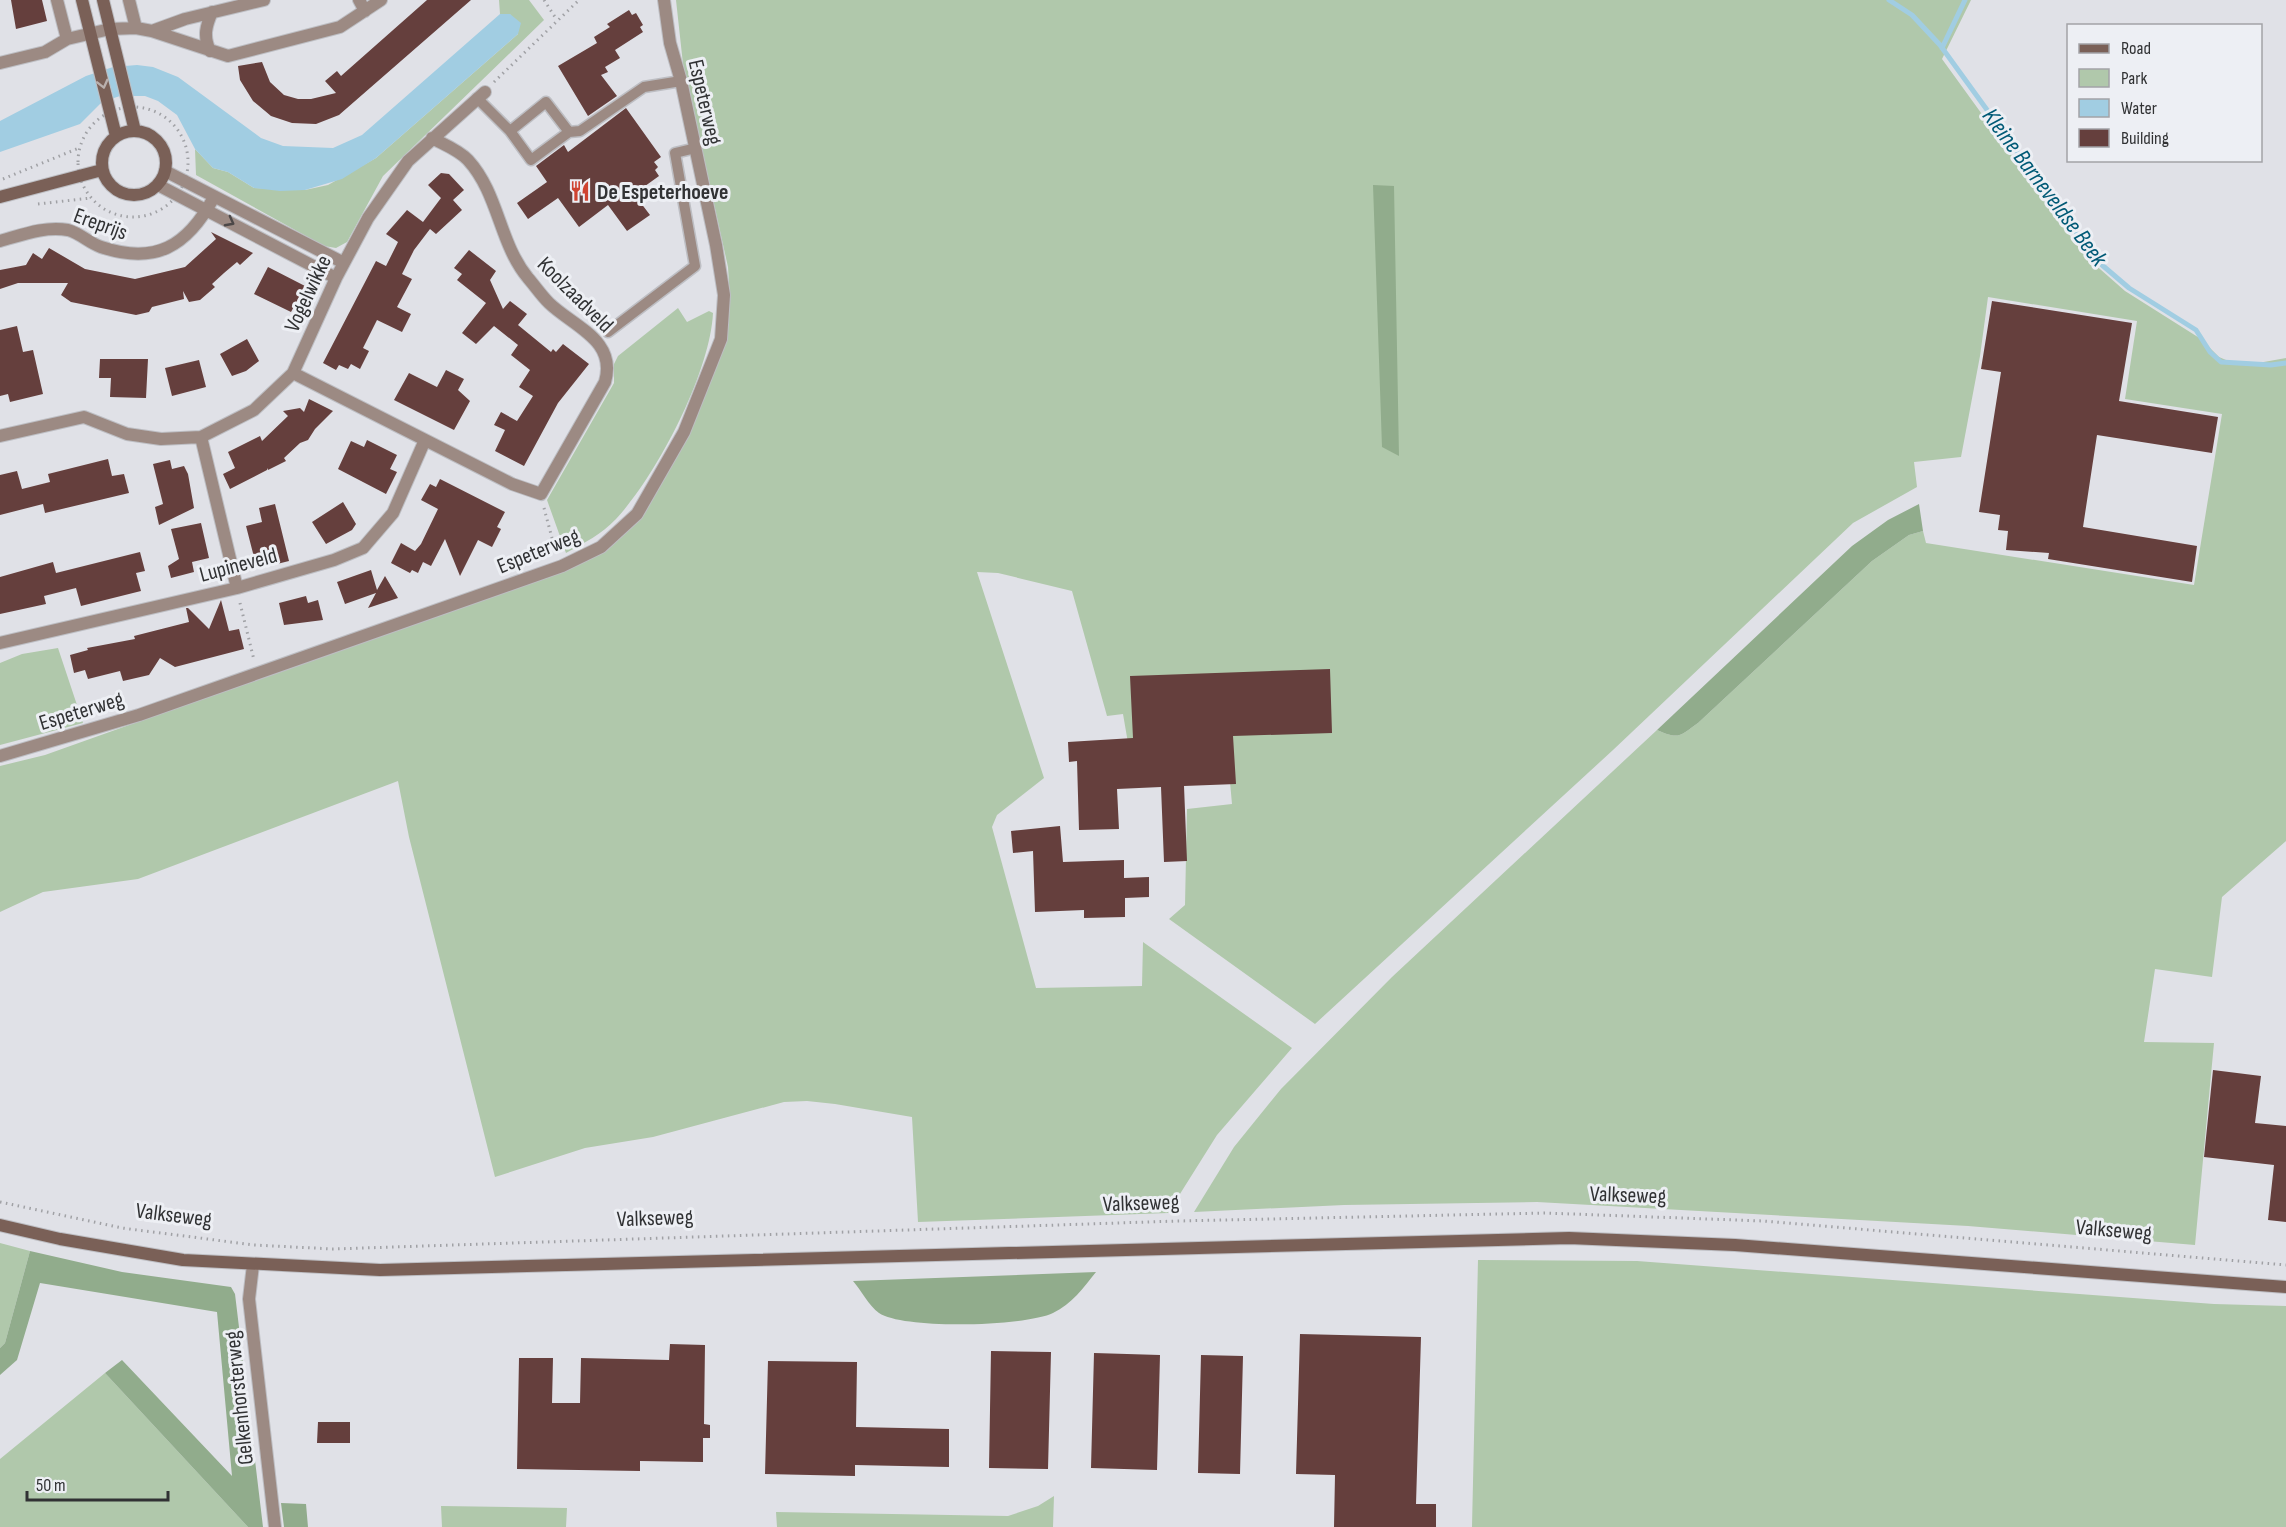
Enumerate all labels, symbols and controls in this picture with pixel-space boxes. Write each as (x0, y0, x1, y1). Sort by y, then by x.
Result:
legend (2067, 24, 2262, 162)
text: Road (2121, 38, 2151, 59)
street label: Espeterweg (682, 57, 727, 148)
text: Park (2121, 68, 2147, 89)
one-way arrow (95, 78, 108, 88)
text: Water (2121, 98, 2157, 119)
water label: Kleine Barneveldse Beek (1976, 103, 2114, 273)
text: Building (2121, 128, 2169, 149)
restaurant icon: De Espeterhoeve (568, 179, 592, 203)
place label: De Espeterhoeve (597, 179, 729, 206)
street label: Ereprijs (70, 202, 131, 247)
one-way arrow (224, 215, 234, 226)
street label: Vogelwikke (279, 251, 338, 336)
street label: Koolzaadveld (531, 251, 619, 339)
street label: Espeterweg (493, 523, 584, 580)
street label: Lupineveld (197, 542, 280, 589)
street label: Espeterweg (36, 686, 127, 737)
street label: Valkseweg (1589, 1181, 1667, 1210)
street label: Valkseweg (1102, 1189, 1180, 1218)
street label: Valkseweg (134, 1197, 214, 1234)
street label: Valkseweg (616, 1204, 694, 1233)
street label: Valkseweg (2075, 1214, 2153, 1247)
street label: Gelkenhorsterweg (219, 1329, 260, 1466)
scale bar (27, 1464, 168, 1502)
text: 50 m (36, 1475, 66, 1496)

